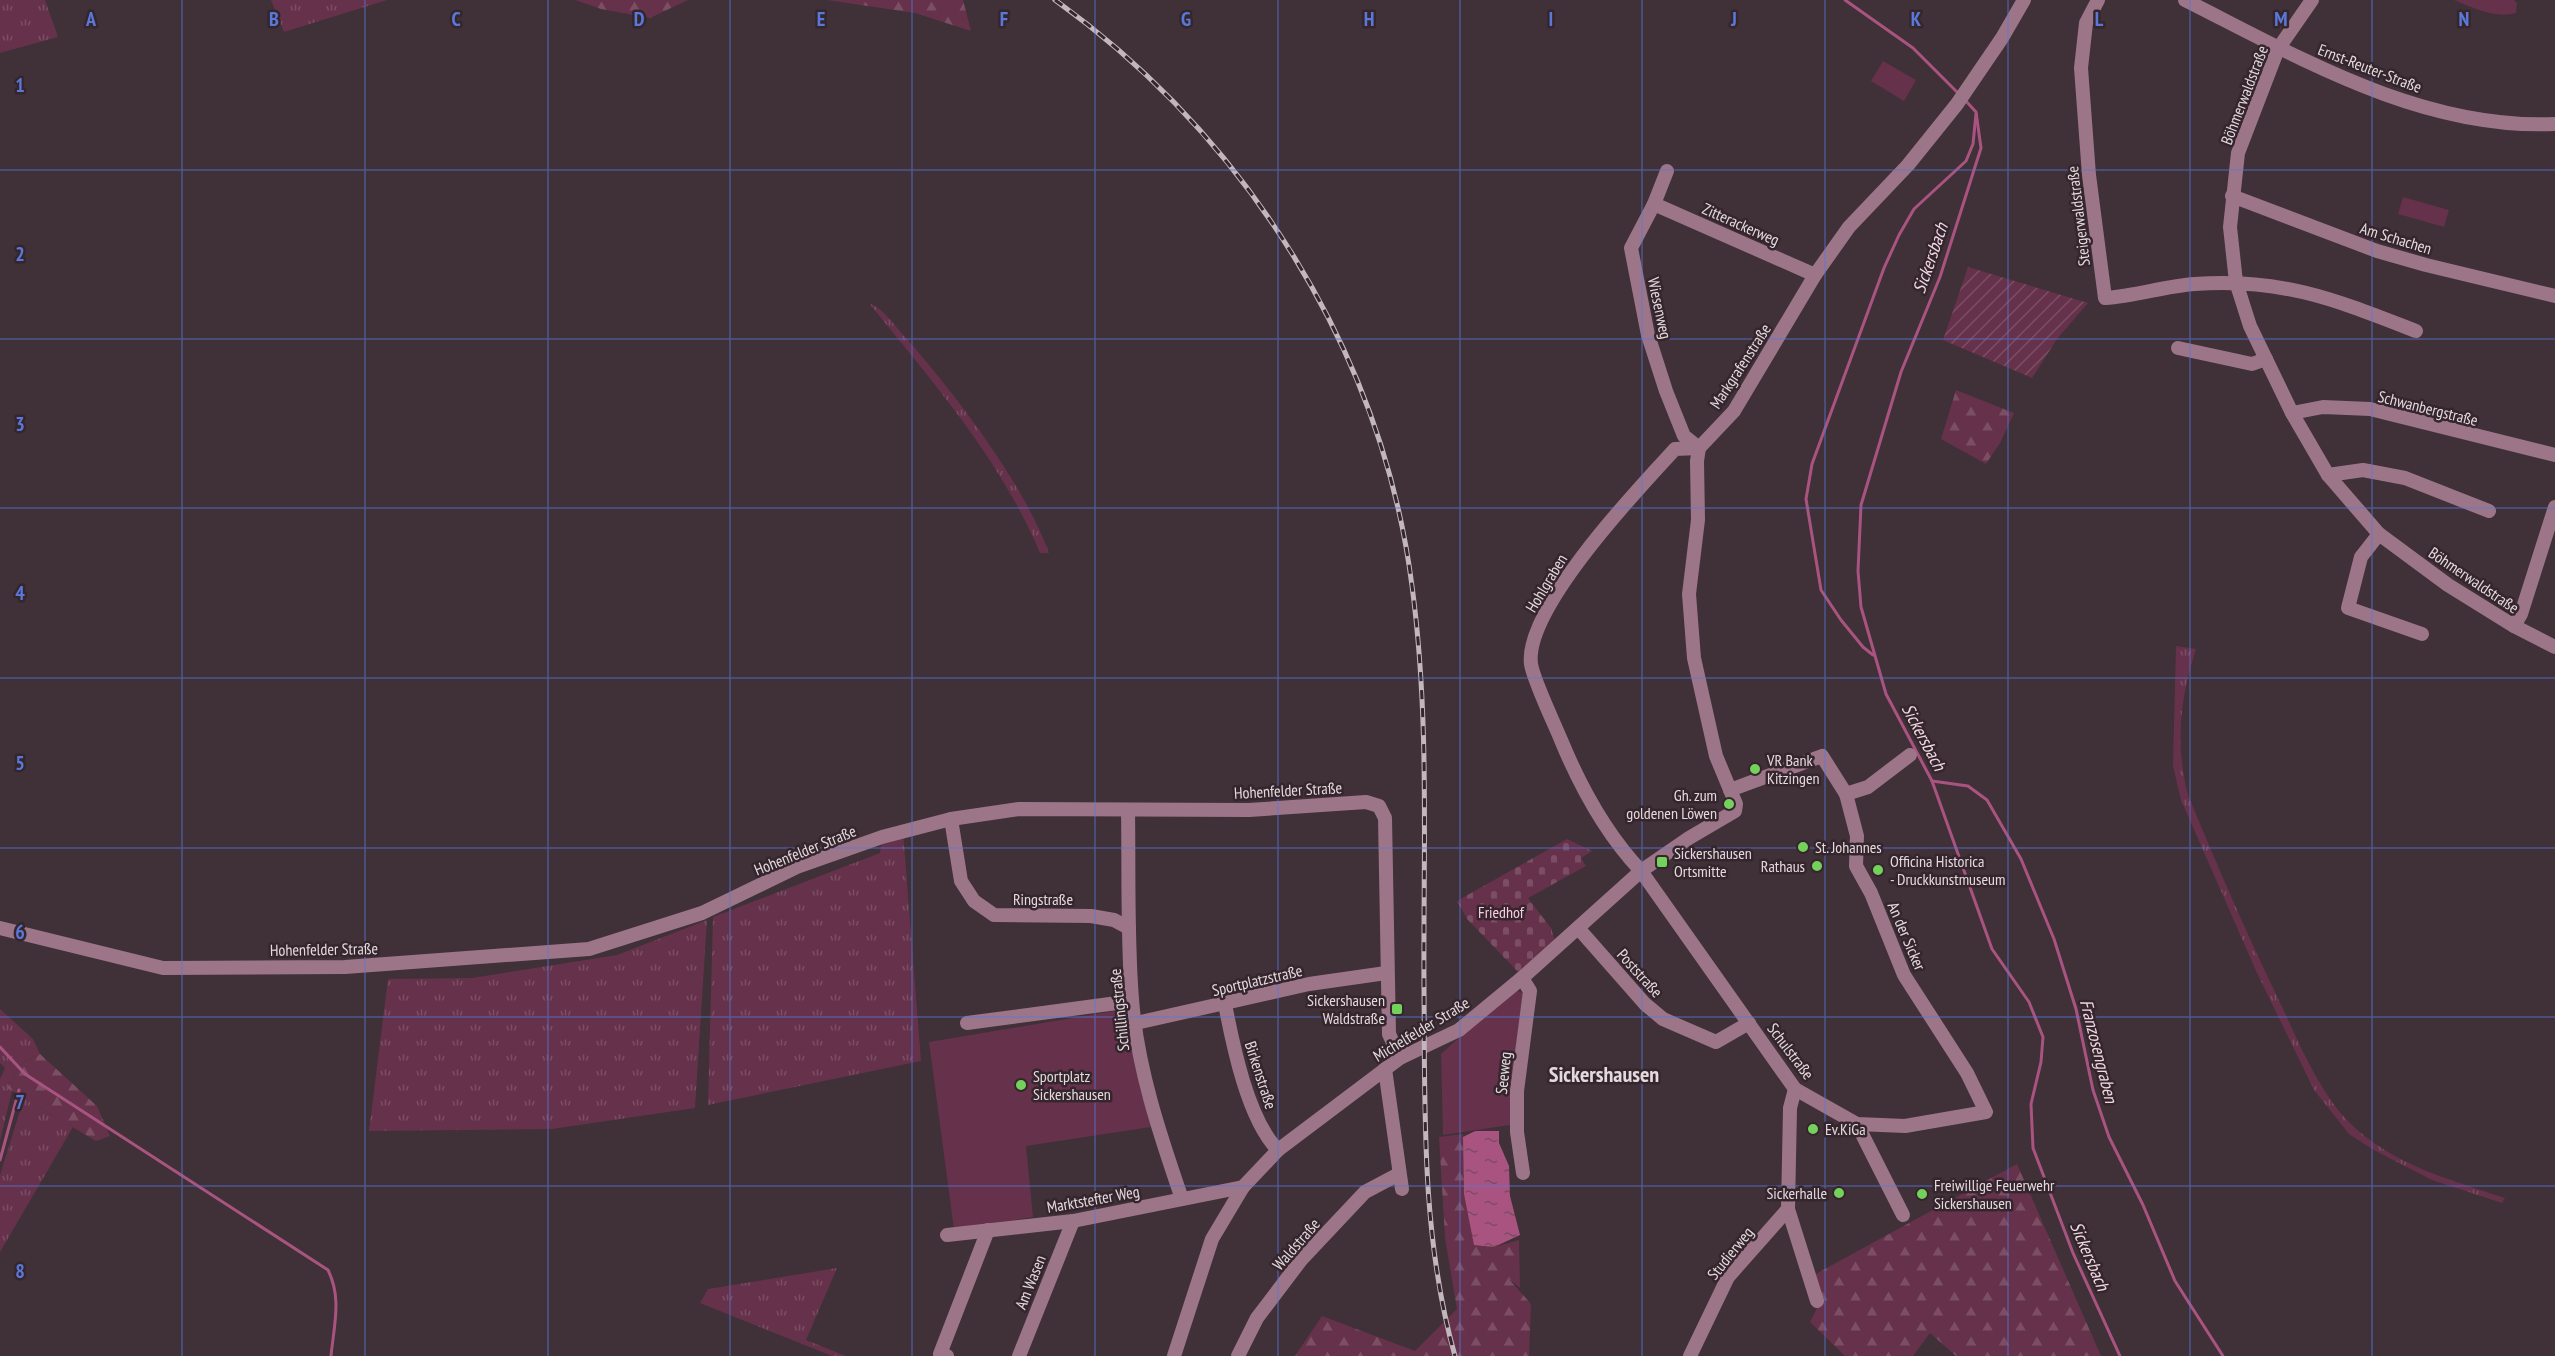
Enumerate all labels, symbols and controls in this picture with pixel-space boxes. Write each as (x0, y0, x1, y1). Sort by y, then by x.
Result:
text: A (85, 6, 97, 32)
text: B (269, 6, 279, 32)
text: C (451, 6, 461, 32)
text: D (634, 6, 645, 32)
text: E (817, 6, 825, 32)
text: F (1000, 6, 1008, 32)
text: G (1181, 6, 1191, 32)
text: H (1364, 6, 1374, 32)
text: I (1549, 6, 1553, 32)
text: J (1730, 6, 1737, 32)
text: K (1911, 6, 1922, 32)
text: L (2095, 6, 2104, 32)
text: M (2274, 6, 2288, 32)
text: N (2459, 6, 2469, 32)
street label: Ernst-Reuter-Straße (2315, 39, 2425, 97)
street label: Böhmerwaldstraße (2216, 43, 2272, 147)
text: 1 (15, 72, 25, 98)
street label: Steigerwaldstraße (2062, 165, 2094, 267)
street label: Zitterackerweg (1699, 198, 1783, 250)
street label: Am Schachen (2358, 218, 2434, 258)
water label: Sickersbach (1907, 219, 1953, 296)
text: 2 (15, 241, 25, 267)
street label: Wiesenweg (1644, 275, 1676, 341)
street label: Markgrafenstraße (1705, 320, 1775, 412)
street label: Schwanbergstraße (2376, 386, 2480, 430)
text: 3 (15, 411, 25, 437)
street label: Böhmerwaldstraße (2425, 543, 2523, 617)
street label: Hohlgraben (1521, 550, 1571, 616)
text: 4 (15, 580, 25, 606)
water label: Sickersbach (1897, 700, 1952, 775)
text: 5 (15, 750, 25, 776)
place label: VR Bank Kitzingen (1766, 750, 1820, 788)
marker: VR Bank Kitzingen (1748, 762, 1762, 776)
street label: Hohenfelder Straße (1233, 777, 1343, 803)
place label: Gh. zum goldenen Löwen (1626, 785, 1717, 823)
marker: Gh. zum goldenen Löwen (1722, 797, 1736, 811)
street label: Hohenfelder Straße (751, 820, 859, 880)
place label: St. Johannes (1815, 837, 1882, 857)
marker: St. Johannes (1796, 840, 1810, 854)
place label: Sickershausen Ortsmitte (1674, 843, 1752, 881)
place label: Officina Historica - Druckkunstmuseum (1890, 851, 2005, 889)
marker: Sickershausen Ortsmitte (1655, 855, 1669, 869)
place label: Rathaus (1761, 856, 1805, 876)
marker: Rathaus (1810, 859, 1824, 873)
marker: Officina Historica - Druckkunstmuseum (1871, 863, 1885, 877)
street label: Ringstraße (1013, 889, 1073, 909)
street label: An der Sicker (1884, 899, 1931, 974)
park label: Friedhof (1478, 902, 1525, 922)
text: 6 (15, 919, 25, 945)
street label: Hohenfelder Straße (270, 938, 378, 960)
street label: Poststraße (1613, 945, 1667, 1001)
street label: Sportplatzstraße (1210, 960, 1304, 1000)
street label: Schillingstraße (1105, 968, 1133, 1052)
place label: Sickershausen Waldstraße (1307, 990, 1385, 1028)
street label: Michelfelder Straße (1369, 992, 1473, 1066)
water label: Franzosengraben (2075, 997, 2123, 1106)
marker: Sickershausen Waldstraße (1390, 1002, 1404, 1016)
street label: Schulstraße (1763, 1019, 1819, 1083)
street label: Birkenstraße (1241, 1039, 1281, 1111)
street label: Seeweg (1491, 1051, 1515, 1095)
district label: Sickershausen (1549, 1060, 1659, 1088)
place label: Sportplatz Sickershausen (1033, 1066, 1111, 1104)
marker: Sportplatz Sickershausen (1014, 1078, 1028, 1092)
text: 7 (15, 1089, 25, 1115)
place label: Ev.KiGa (1825, 1119, 1866, 1139)
marker: Ev.KiGa (1806, 1122, 1820, 1136)
place label: Freiwillige Feuerwehr Sickershausen (1934, 1175, 2055, 1213)
street label: Marktstefter Weg (1045, 1181, 1141, 1217)
place label: Sickerhalle (1766, 1183, 1827, 1203)
marker: Sickerhalle (1832, 1186, 1846, 1200)
marker: Freiwillige Feuerwehr Sickershausen (1915, 1187, 1929, 1201)
street label: Waldstraße (1268, 1214, 1324, 1274)
water label: Sickersbach (2065, 1218, 2115, 1295)
street label: Studierweg (1703, 1223, 1757, 1283)
street label: Am Wasen (1010, 1252, 1050, 1312)
text: 8 (15, 1258, 25, 1284)

